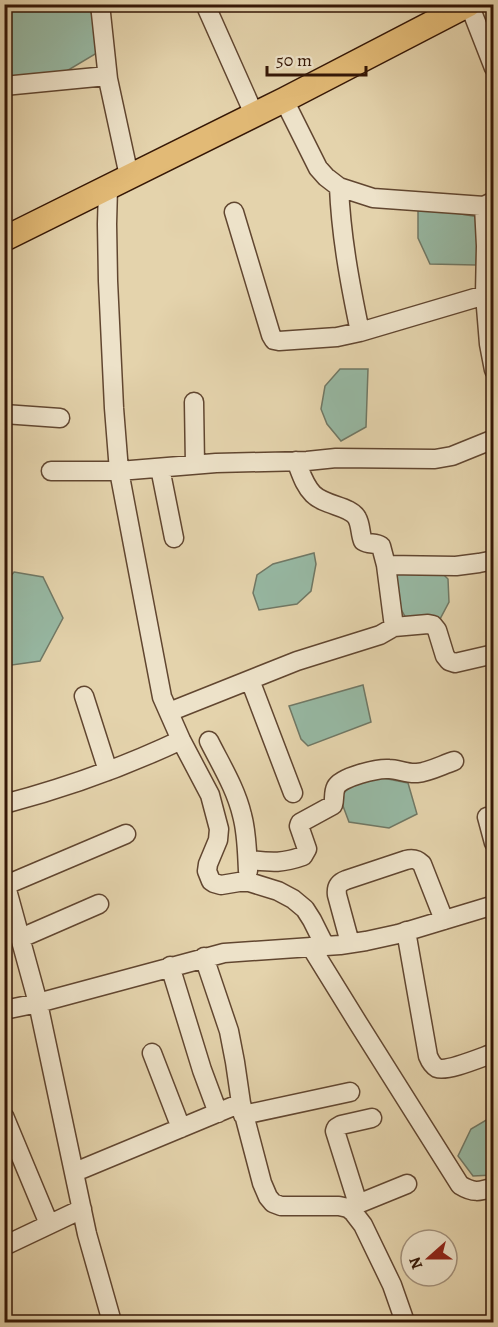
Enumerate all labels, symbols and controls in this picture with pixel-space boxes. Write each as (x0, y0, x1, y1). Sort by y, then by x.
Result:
scale bar (267, 39, 366, 77)
text: 50 m (276, 48, 312, 72)
north arrow (399, 1228, 459, 1288)
text: N (403, 1253, 428, 1272)

